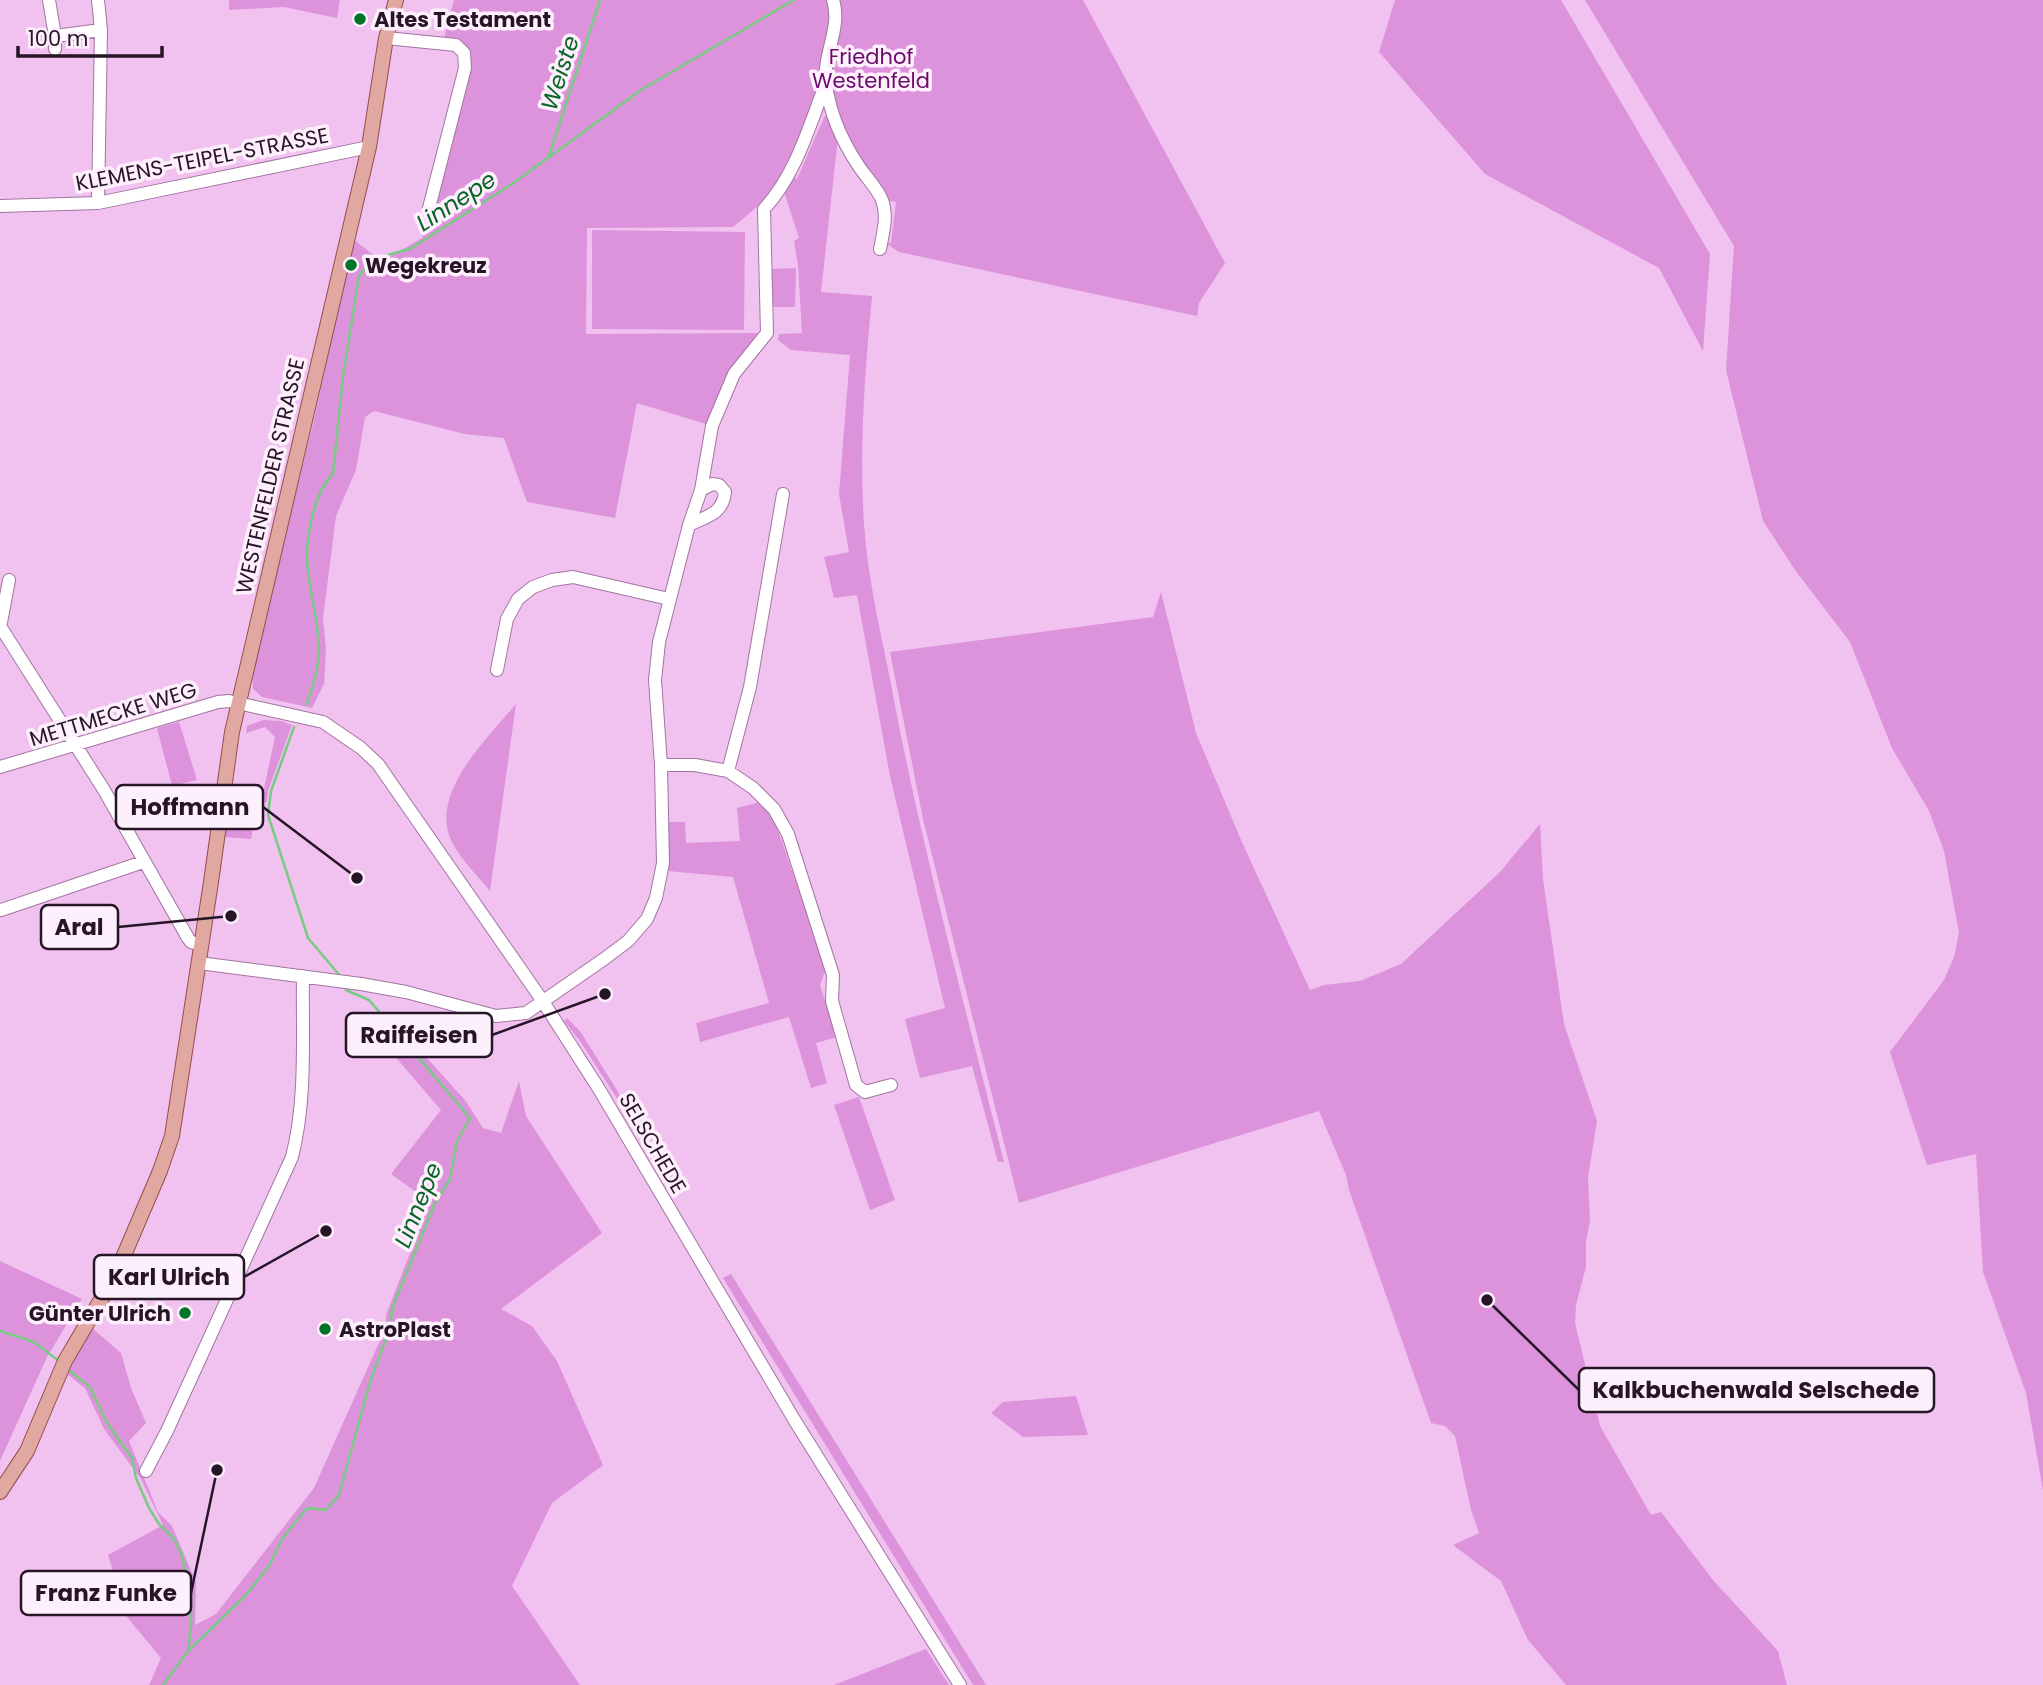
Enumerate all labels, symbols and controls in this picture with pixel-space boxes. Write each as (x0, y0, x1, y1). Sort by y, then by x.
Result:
place label: Altes Testament (374, 5, 551, 34)
marker: Altes Testament (352, 11, 368, 27)
scale bar (18, 14, 161, 58)
text: 100 m (28, 24, 88, 53)
water label: Weiste (533, 31, 587, 115)
park label: Friedhof Westenfeld (812, 42, 930, 95)
street label: KLEMENS-TEIPEL-STRASSE (73, 120, 331, 198)
water label: Linnepe (410, 163, 502, 239)
place label: Wegekreuz (365, 251, 487, 280)
marker: Wegekreuz (343, 257, 359, 273)
street label: WESTENFELDER STRASSE (229, 355, 311, 597)
street label: METTMECKE WEG (26, 675, 200, 753)
callout: Hoffmann (116, 785, 263, 829)
text: Hoffmann (130, 791, 250, 823)
callout: Aral (41, 905, 118, 949)
text: Aral (54, 911, 104, 943)
callout: Raiffeisen (346, 1013, 492, 1057)
text: Raiffeisen (360, 1019, 478, 1051)
street label: SELSCHEDE (613, 1087, 693, 1199)
water label: Linnepe (386, 1158, 450, 1252)
callout: Karl Ulrich (94, 1255, 244, 1299)
text: Karl Ulrich (108, 1261, 230, 1293)
place label: Günter Ulrich (29, 1299, 171, 1328)
marker: Günter Ulrich (177, 1305, 193, 1321)
place label: AstroPlast (339, 1315, 451, 1344)
marker: AstroPlast (317, 1321, 333, 1337)
callout: Kalkbuchenwald Selschede (1579, 1368, 1934, 1412)
text: Kalkbuchenwald Selschede (1593, 1374, 1919, 1406)
callout: Franz Funke (21, 1571, 191, 1615)
text: Franz Funke (35, 1577, 177, 1609)

